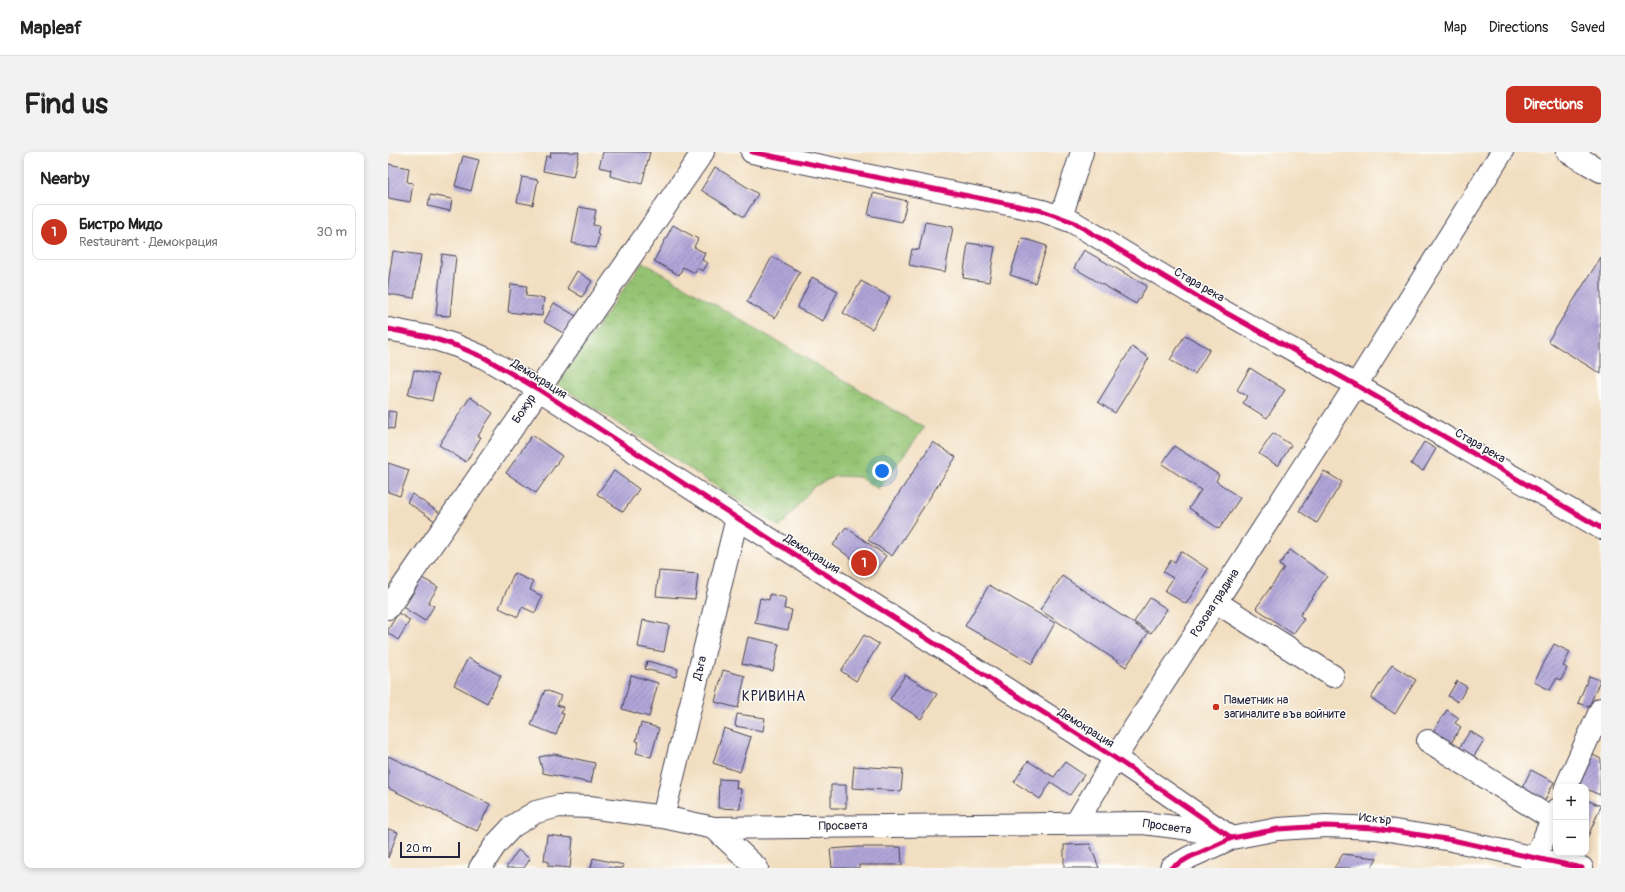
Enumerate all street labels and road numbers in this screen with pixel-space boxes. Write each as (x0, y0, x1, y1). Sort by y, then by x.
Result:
street label: Стара река (1171, 264, 1227, 306)
street label: Демокрация (507, 355, 570, 402)
street label: Божур (509, 391, 539, 427)
street label: Стара река (1452, 425, 1508, 467)
street label: Демокрация (780, 530, 843, 577)
street label: Розова градина (1187, 566, 1243, 640)
street label: Дъга (690, 654, 710, 683)
street label: Демокрация (1054, 704, 1117, 751)
street label: Искър (1358, 810, 1392, 828)
street label: Просвета (1142, 816, 1193, 838)
street label: Просвета (818, 818, 868, 834)

